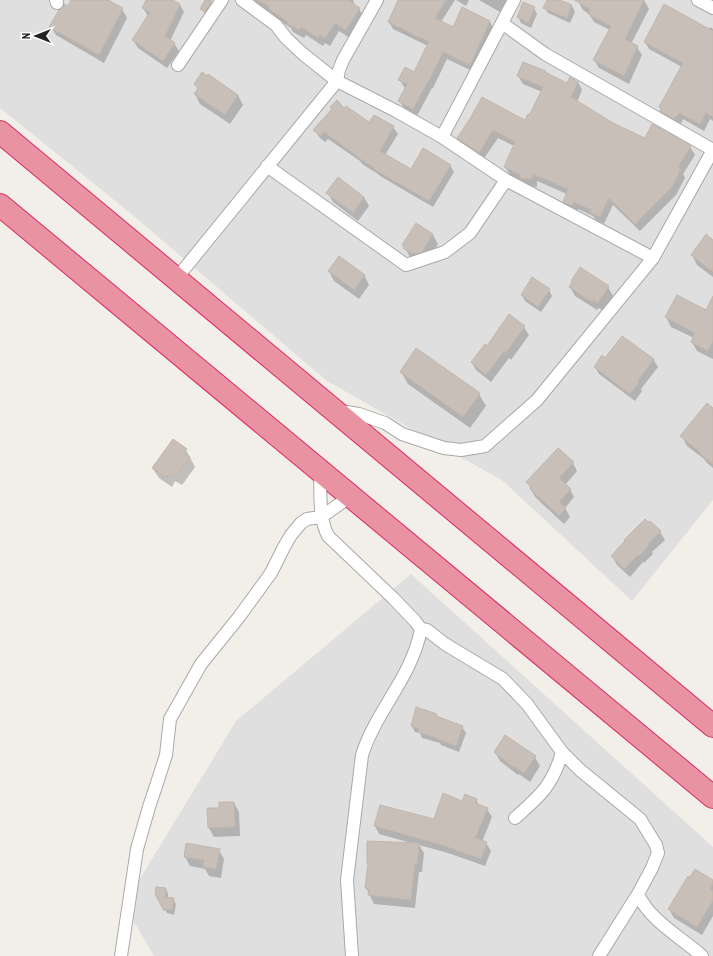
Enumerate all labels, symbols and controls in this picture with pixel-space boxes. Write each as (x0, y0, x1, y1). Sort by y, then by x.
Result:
north arrow (16, 16, 56, 56)
text: N (19, 33, 33, 39)

